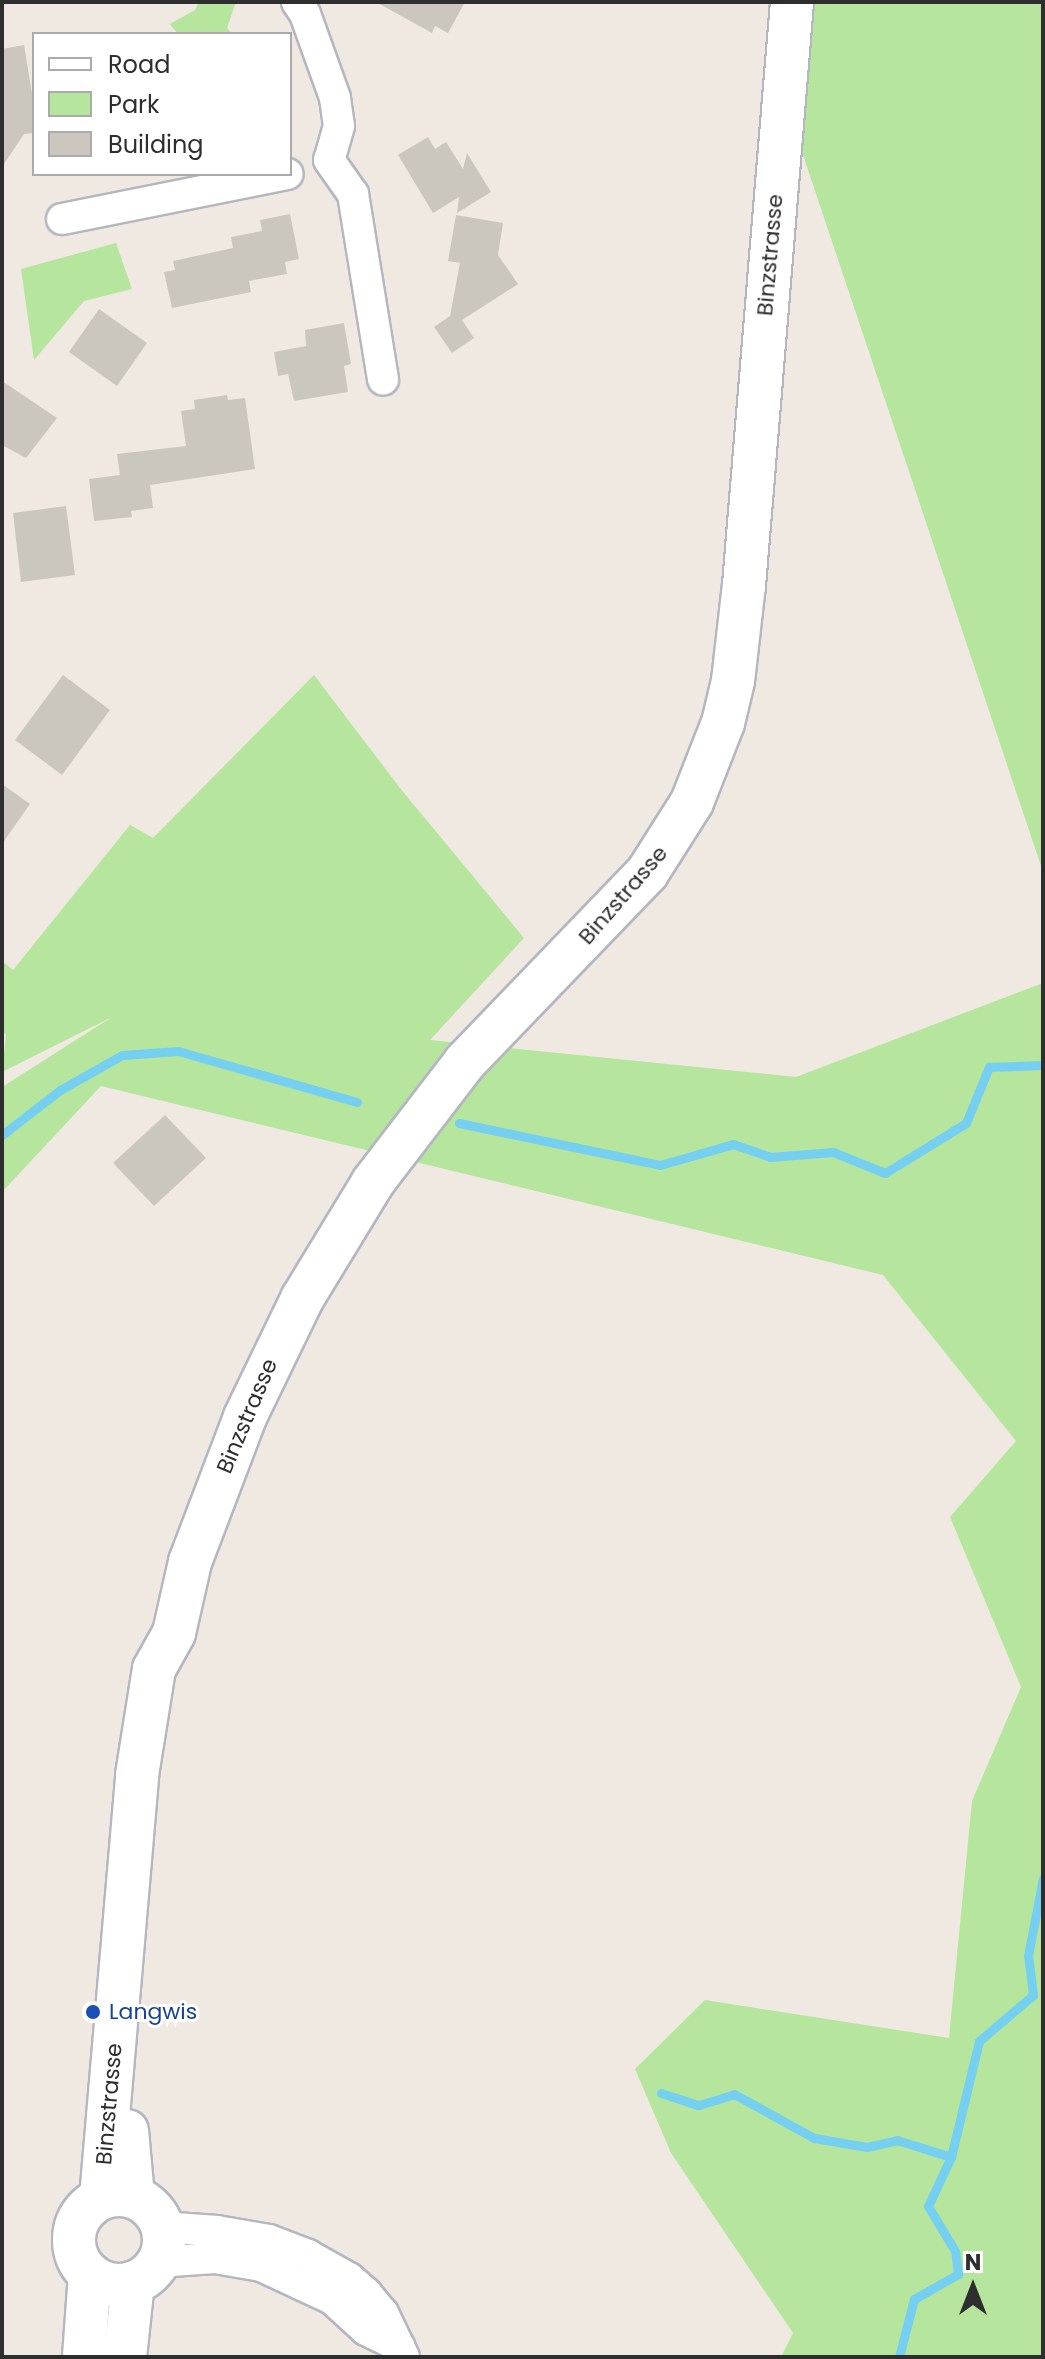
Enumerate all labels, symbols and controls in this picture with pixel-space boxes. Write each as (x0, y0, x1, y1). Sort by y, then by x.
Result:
legend (32, 32, 292, 176)
text: Road (108, 48, 170, 81)
text: Park (108, 88, 159, 121)
text: Building (108, 128, 204, 161)
street label: Binzstrasse (752, 193, 788, 317)
street label: Binzstrasse (573, 840, 673, 950)
street label: Binzstrasse (211, 1355, 283, 1477)
place label: Langwis (109, 1999, 197, 2025)
marker: Langwis (84, 2003, 102, 2021)
street label: Binzstrasse (91, 2042, 127, 2166)
north arrow (933, 2247, 1013, 2327)
text: N (965, 2247, 981, 2278)

